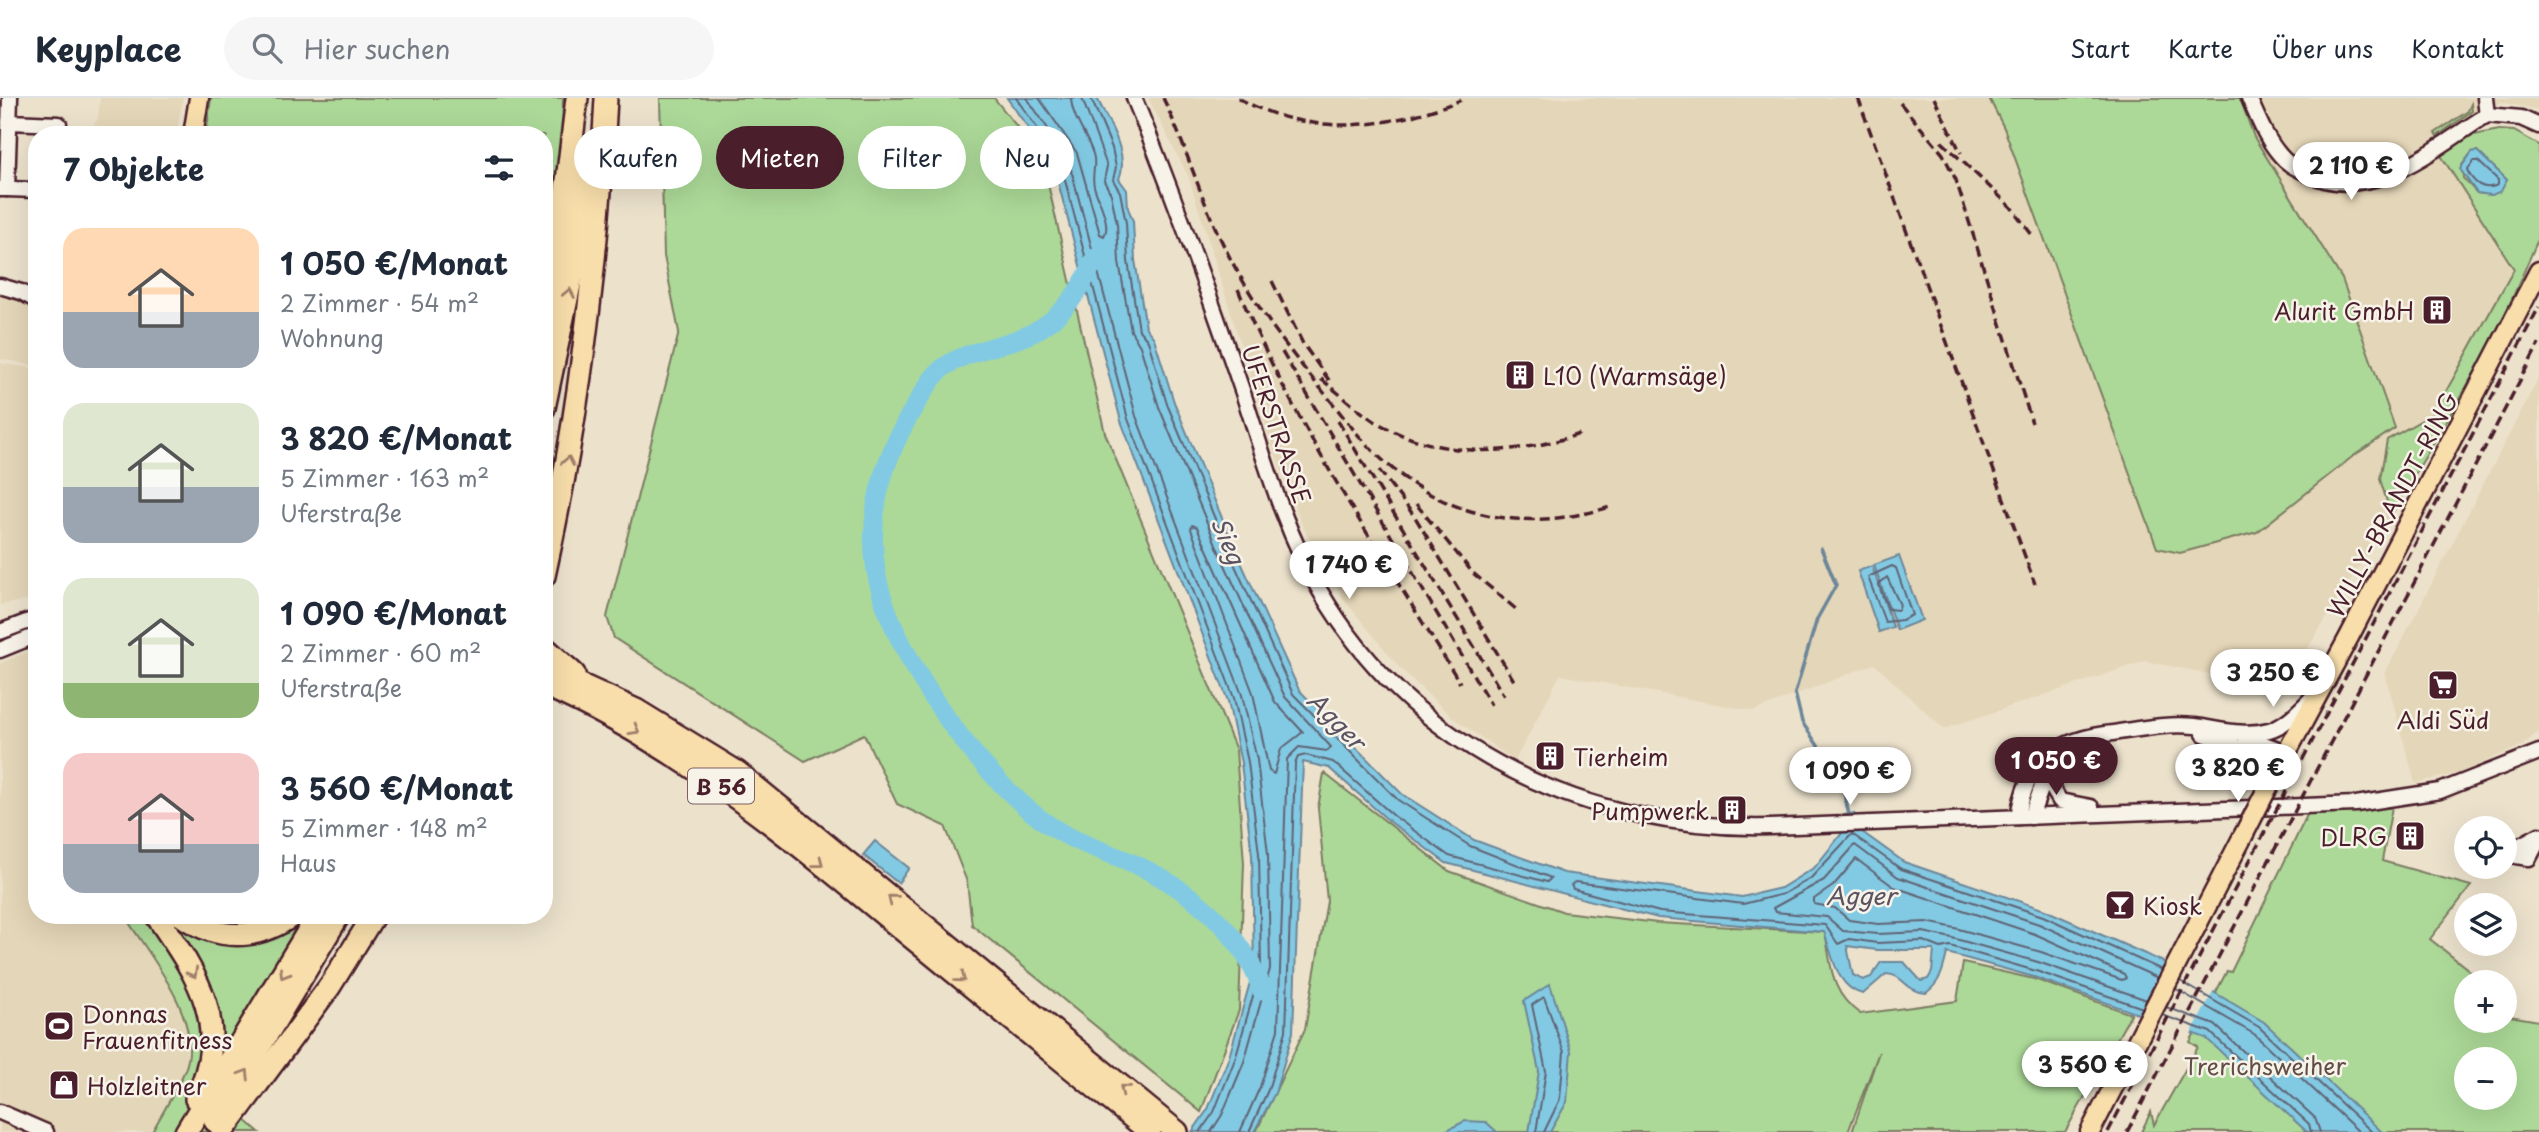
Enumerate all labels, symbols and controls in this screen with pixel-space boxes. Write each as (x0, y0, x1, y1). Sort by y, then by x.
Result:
search box (224, 17, 714, 80)
text: Keyplace (35, 23, 182, 73)
icon: search (248, 29, 286, 67)
text: Hier suchen (304, 29, 450, 68)
text: Start (2070, 30, 2130, 66)
text: Karte (2168, 30, 2233, 66)
text: Über uns (2271, 30, 2373, 66)
text: Kontakt (2411, 30, 2504, 66)
chip: Kaufen (574, 126, 702, 189)
chip: Mieten (716, 126, 844, 189)
chip: Filter (858, 126, 966, 189)
chip: Neu (980, 126, 1074, 189)
pin: 2 110 € (2286, 142, 2416, 202)
text: 7 Objekte (63, 146, 204, 191)
text: 2 110 € (2309, 147, 2393, 182)
icon: filters (480, 149, 518, 187)
text: 1 050 €/Monat (280, 240, 508, 285)
icon: home (119, 256, 203, 340)
text: 2 Zimmer · 54 m² (280, 285, 479, 320)
one-way arrow (560, 287, 575, 299)
place label: Alurit GmbH (2274, 293, 2414, 328)
building icon: Alurit GmbH (2420, 293, 2454, 327)
text: Wohnung (280, 320, 384, 355)
street label: UFERSTRASSE (1233, 340, 1321, 508)
building icon: L10 (Warmsäge) (1503, 358, 1537, 392)
place label: L10 (Warmsäge) (1543, 358, 1727, 393)
street label: WILLY-BRANDT-RING (2318, 385, 2466, 623)
text: 3 820 €/Monat (280, 415, 512, 460)
icon: home (119, 431, 203, 515)
one-way arrow (559, 455, 574, 467)
text: 5 Zimmer · 163 m² (280, 460, 489, 495)
text: Uferstraße (280, 495, 402, 530)
water label: Sieg (1203, 511, 1256, 571)
pin: 1 740 € (1284, 542, 1414, 601)
text: 1 740 € (1305, 546, 1393, 581)
text: 1 090 €/Monat (280, 590, 507, 635)
icon: home (119, 606, 203, 690)
text: 2 Zimmer · 60 m² (280, 635, 481, 670)
pin: 3 250 € (2208, 650, 2338, 709)
text: 3 250 € (2226, 654, 2320, 689)
supermarket icon: Aldi Süd (2426, 668, 2460, 702)
text: Uferstraße (280, 670, 402, 705)
water label: Agger (1300, 683, 1377, 760)
place label: Aldi Süd (2397, 702, 2489, 737)
one-way arrow (627, 722, 640, 735)
pin: 1 050 € (1991, 738, 2121, 797)
building icon: Tierheim (1533, 739, 1567, 773)
place label: Tierheim (1573, 739, 1669, 774)
text: 1 050 € (2011, 742, 2101, 777)
pin: 3 820 € (2173, 744, 2303, 804)
pin: 1 090 € (1785, 748, 1915, 807)
text: 3 820 € (2191, 749, 2285, 784)
text: 1 090 € (1805, 752, 1895, 787)
text: 3 560 €/Monat (280, 765, 513, 810)
road number: B 56 (688, 768, 754, 804)
icon: home (119, 781, 203, 865)
place label: Pumpwerk (1591, 793, 1709, 828)
building icon: Pumpwerk (1715, 793, 1749, 827)
text: 5 Zimmer · 148 m² (280, 810, 488, 845)
map controls (2454, 816, 2517, 1110)
button: locate (2454, 816, 2517, 879)
place label: DLRG (2320, 819, 2387, 854)
building icon: DLRG (2393, 819, 2427, 853)
text: Haus (280, 845, 336, 880)
one-way arrow (812, 854, 824, 867)
water label: Agger (1826, 877, 1900, 913)
bar icon: Kiosk (2103, 888, 2137, 922)
place label: Kiosk (2143, 888, 2202, 923)
button: layers (2454, 893, 2517, 956)
one-way arrow (887, 895, 900, 907)
one-way arrow (185, 965, 198, 978)
one-way arrow (279, 967, 292, 980)
one-way arrow (953, 969, 965, 982)
button: + (2454, 970, 2517, 1033)
place label: Donnas Frauenfitness (82, 996, 233, 1057)
sports icon: Donnas Frauenfitness (42, 1009, 76, 1043)
pin: 3 560 € (2020, 1042, 2150, 1101)
text: 3 560 € (2038, 1046, 2132, 1081)
button: − (2454, 1047, 2517, 1110)
park label: Trerichsweiher (2184, 1048, 2347, 1083)
shop icon: Holzleitner (47, 1068, 81, 1102)
place label: Holzleitner (87, 1068, 207, 1103)
one-way arrow (236, 1069, 249, 1082)
one-way arrow (1119, 1085, 1132, 1097)

